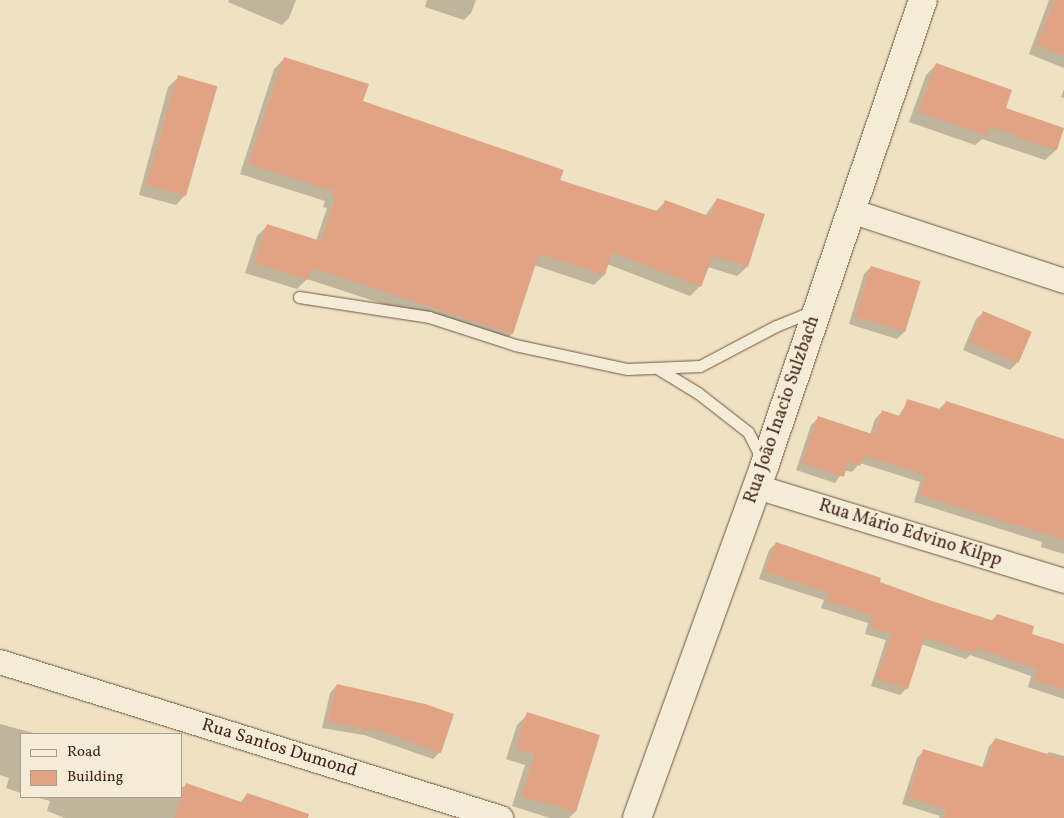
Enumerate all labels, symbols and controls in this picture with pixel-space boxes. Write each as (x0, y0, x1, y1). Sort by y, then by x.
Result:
street label: Rua João Inacio Sulzbach (741, 313, 825, 507)
street label: Rua Mário Edvino Kilpp (816, 496, 1004, 572)
street label: Rua Santos Dumond (199, 715, 359, 783)
legend (20, 733, 182, 798)
text: Road (67, 742, 101, 763)
text: Building (67, 767, 123, 788)

